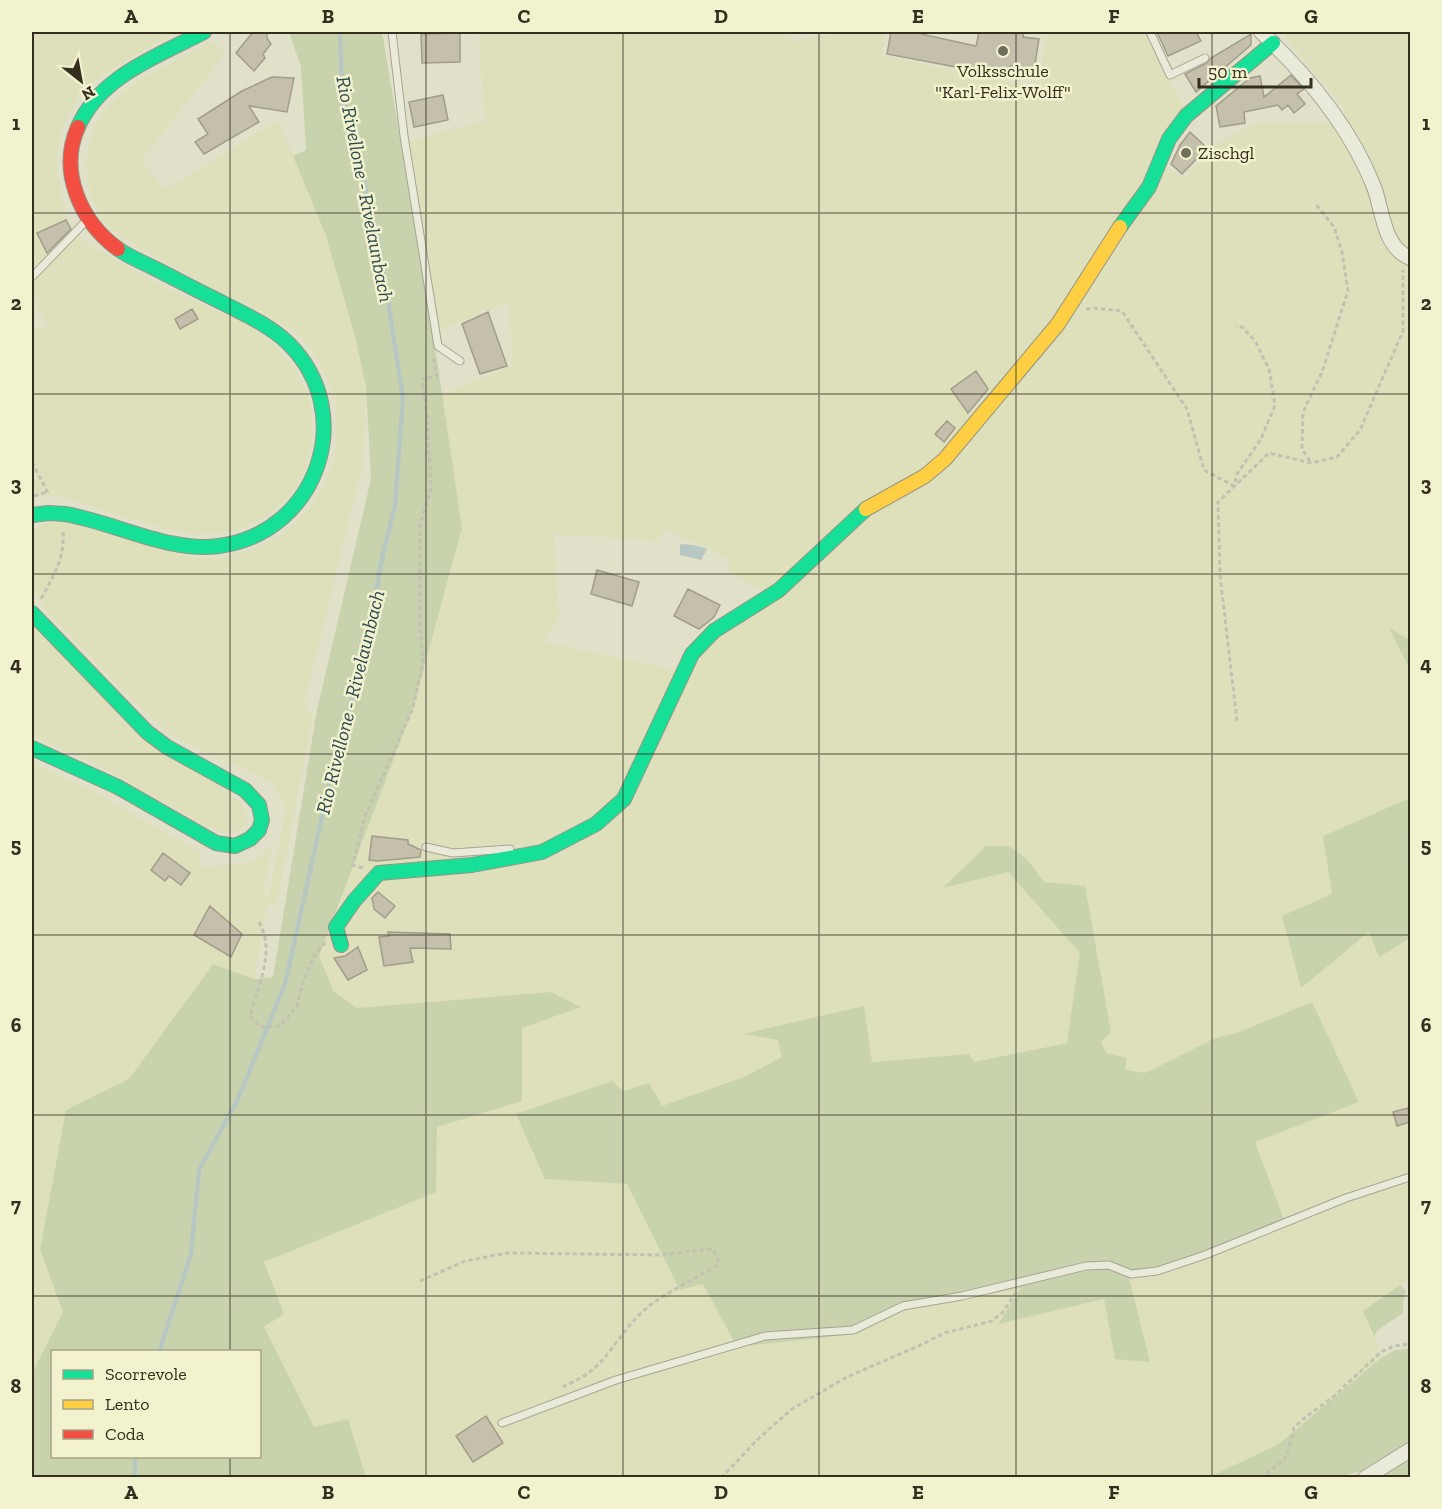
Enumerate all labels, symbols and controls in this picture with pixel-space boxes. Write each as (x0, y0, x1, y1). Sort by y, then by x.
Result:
text: A (124, 4, 138, 28)
text: B (322, 4, 334, 28)
text: C (518, 4, 531, 28)
text: D (714, 4, 728, 28)
text: E (912, 4, 924, 28)
text: F (1108, 4, 1120, 28)
text: G (1304, 4, 1318, 28)
marker: Volksschule "Karl-Felix-Wolff" (996, 44, 1010, 58)
north arrow (51, 51, 111, 111)
scale bar (1199, 51, 1312, 89)
place label: Volksschule "Karl-Felix-Wolff" (935, 60, 1071, 103)
text: 50 m (1208, 61, 1248, 83)
water label: Rio Rivellone - Rivelaunbach (331, 74, 399, 304)
text: N (78, 82, 99, 105)
text: 1 (12, 111, 20, 135)
text: 1 (1422, 111, 1430, 135)
place label: Zischgl (1198, 142, 1255, 164)
marker: Zischgl (1179, 146, 1193, 160)
text: 2 (11, 291, 22, 315)
text: 2 (1421, 291, 1432, 315)
text: 3 (11, 472, 22, 496)
text: 3 (1421, 472, 1432, 496)
water label: Rio Rivellone - Rivelaunbach (311, 587, 389, 817)
text: 4 (10, 652, 22, 676)
text: 4 (1420, 652, 1432, 676)
text: 5 (11, 833, 21, 857)
text: 5 (1421, 833, 1431, 857)
text: 6 (11, 1013, 22, 1037)
text: 6 (1421, 1013, 1432, 1037)
text: 7 (11, 1193, 21, 1217)
text: 7 (1421, 1193, 1431, 1217)
legend (51, 1350, 261, 1458)
text: Scorrevole (105, 1363, 187, 1385)
text: 8 (11, 1374, 22, 1398)
text: 8 (1421, 1374, 1432, 1398)
text: Lento (105, 1393, 150, 1415)
text: Coda (105, 1423, 145, 1445)
text: A (124, 1480, 138, 1504)
text: B (322, 1480, 334, 1504)
text: C (518, 1480, 531, 1504)
text: D (714, 1480, 728, 1504)
text: E (912, 1480, 924, 1504)
text: F (1108, 1480, 1120, 1504)
text: G (1304, 1480, 1318, 1504)

